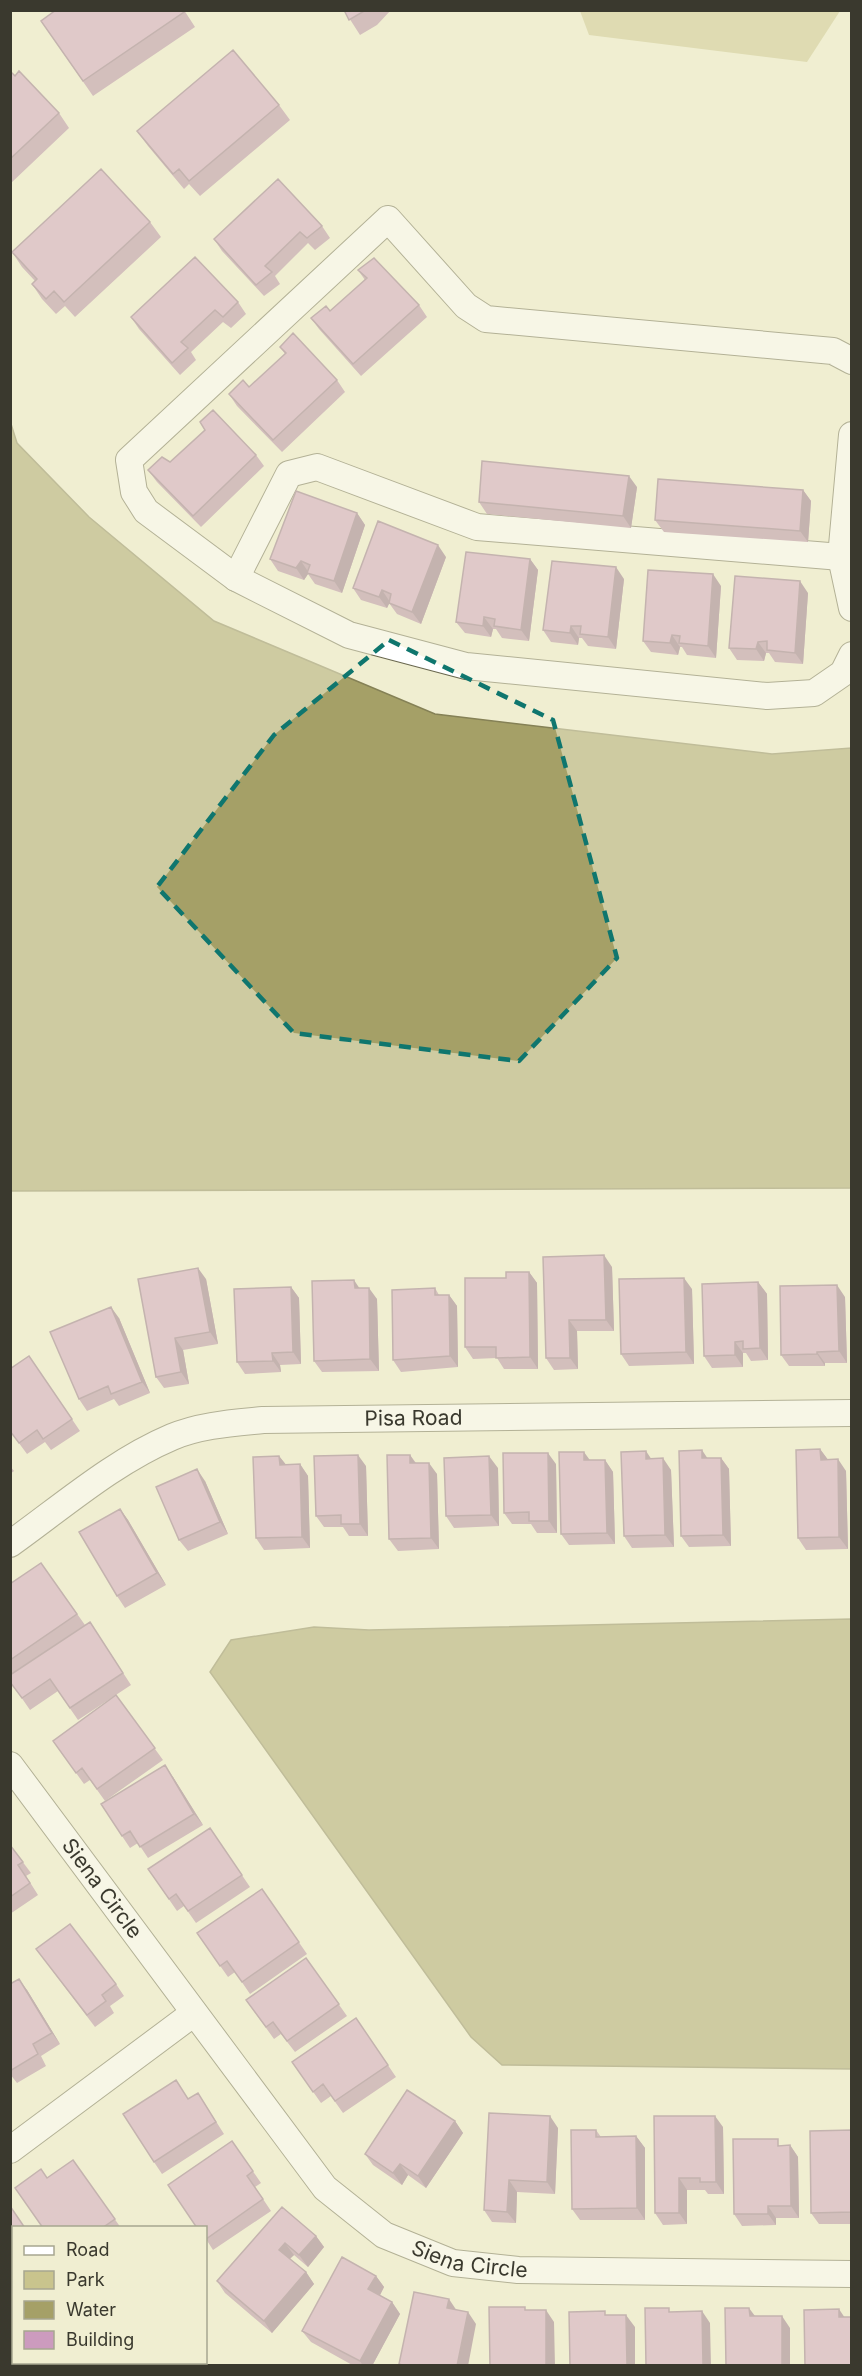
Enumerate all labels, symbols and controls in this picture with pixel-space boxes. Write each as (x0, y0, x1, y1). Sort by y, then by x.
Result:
street label: Pisa Road (364, 1405, 463, 1431)
street label: Siena Circle (57, 1833, 148, 1943)
legend (12, 2226, 207, 2364)
street label: Siena Circle (408, 2235, 528, 2282)
text: Road (66, 2239, 109, 2260)
text: Park (66, 2269, 105, 2290)
text: Water (66, 2299, 116, 2320)
text: Building (66, 2329, 134, 2350)

